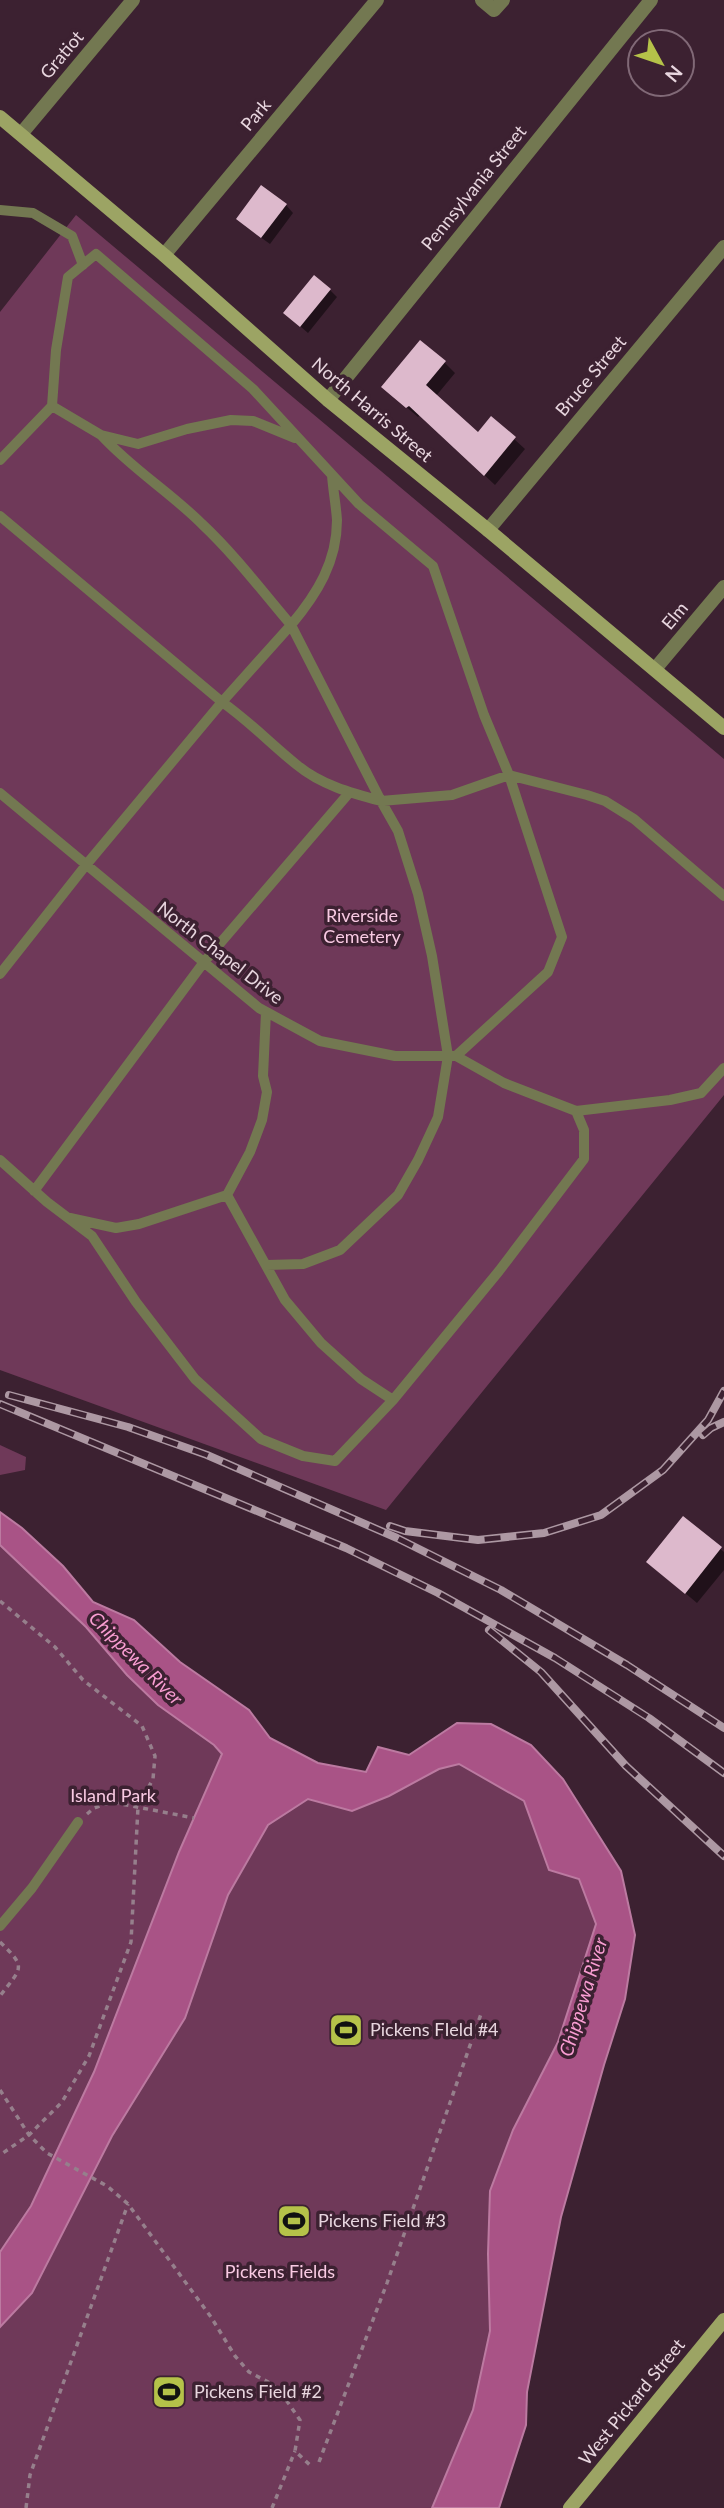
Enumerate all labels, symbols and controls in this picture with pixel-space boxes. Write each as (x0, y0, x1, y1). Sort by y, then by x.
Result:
street label: Gratiot (35, 25, 88, 83)
north arrow (626, 28, 696, 98)
text: N (661, 61, 688, 87)
street label: Park (236, 93, 276, 135)
street label: Pennsylvania Street (416, 120, 531, 254)
street label: Bruce Street (550, 330, 630, 420)
street label: North Harris Street (308, 352, 438, 467)
street label: Elm (656, 597, 692, 634)
street label: North Chapel Drive (153, 896, 288, 1008)
park label: Riverside Cemetery (323, 904, 401, 947)
water label: Chippewa River (85, 1606, 188, 1710)
park label: Island Park (70, 1784, 157, 1806)
water label: Chippewa River (554, 1934, 612, 2059)
sports icon: Pickens FIeld #4 (327, 2011, 365, 2049)
place label: Pickens FIeld #4 (370, 2018, 499, 2040)
sports icon: Pickens Field #3 (275, 2202, 313, 2240)
place label: Pickens Field #3 (318, 2209, 446, 2231)
park label: Pickens Fields (225, 2260, 335, 2282)
street label: West Pickard Street (574, 2333, 689, 2469)
sports icon: Pickens Field #2 (150, 2373, 188, 2411)
place label: Pickens Field #2 (194, 2380, 322, 2402)

